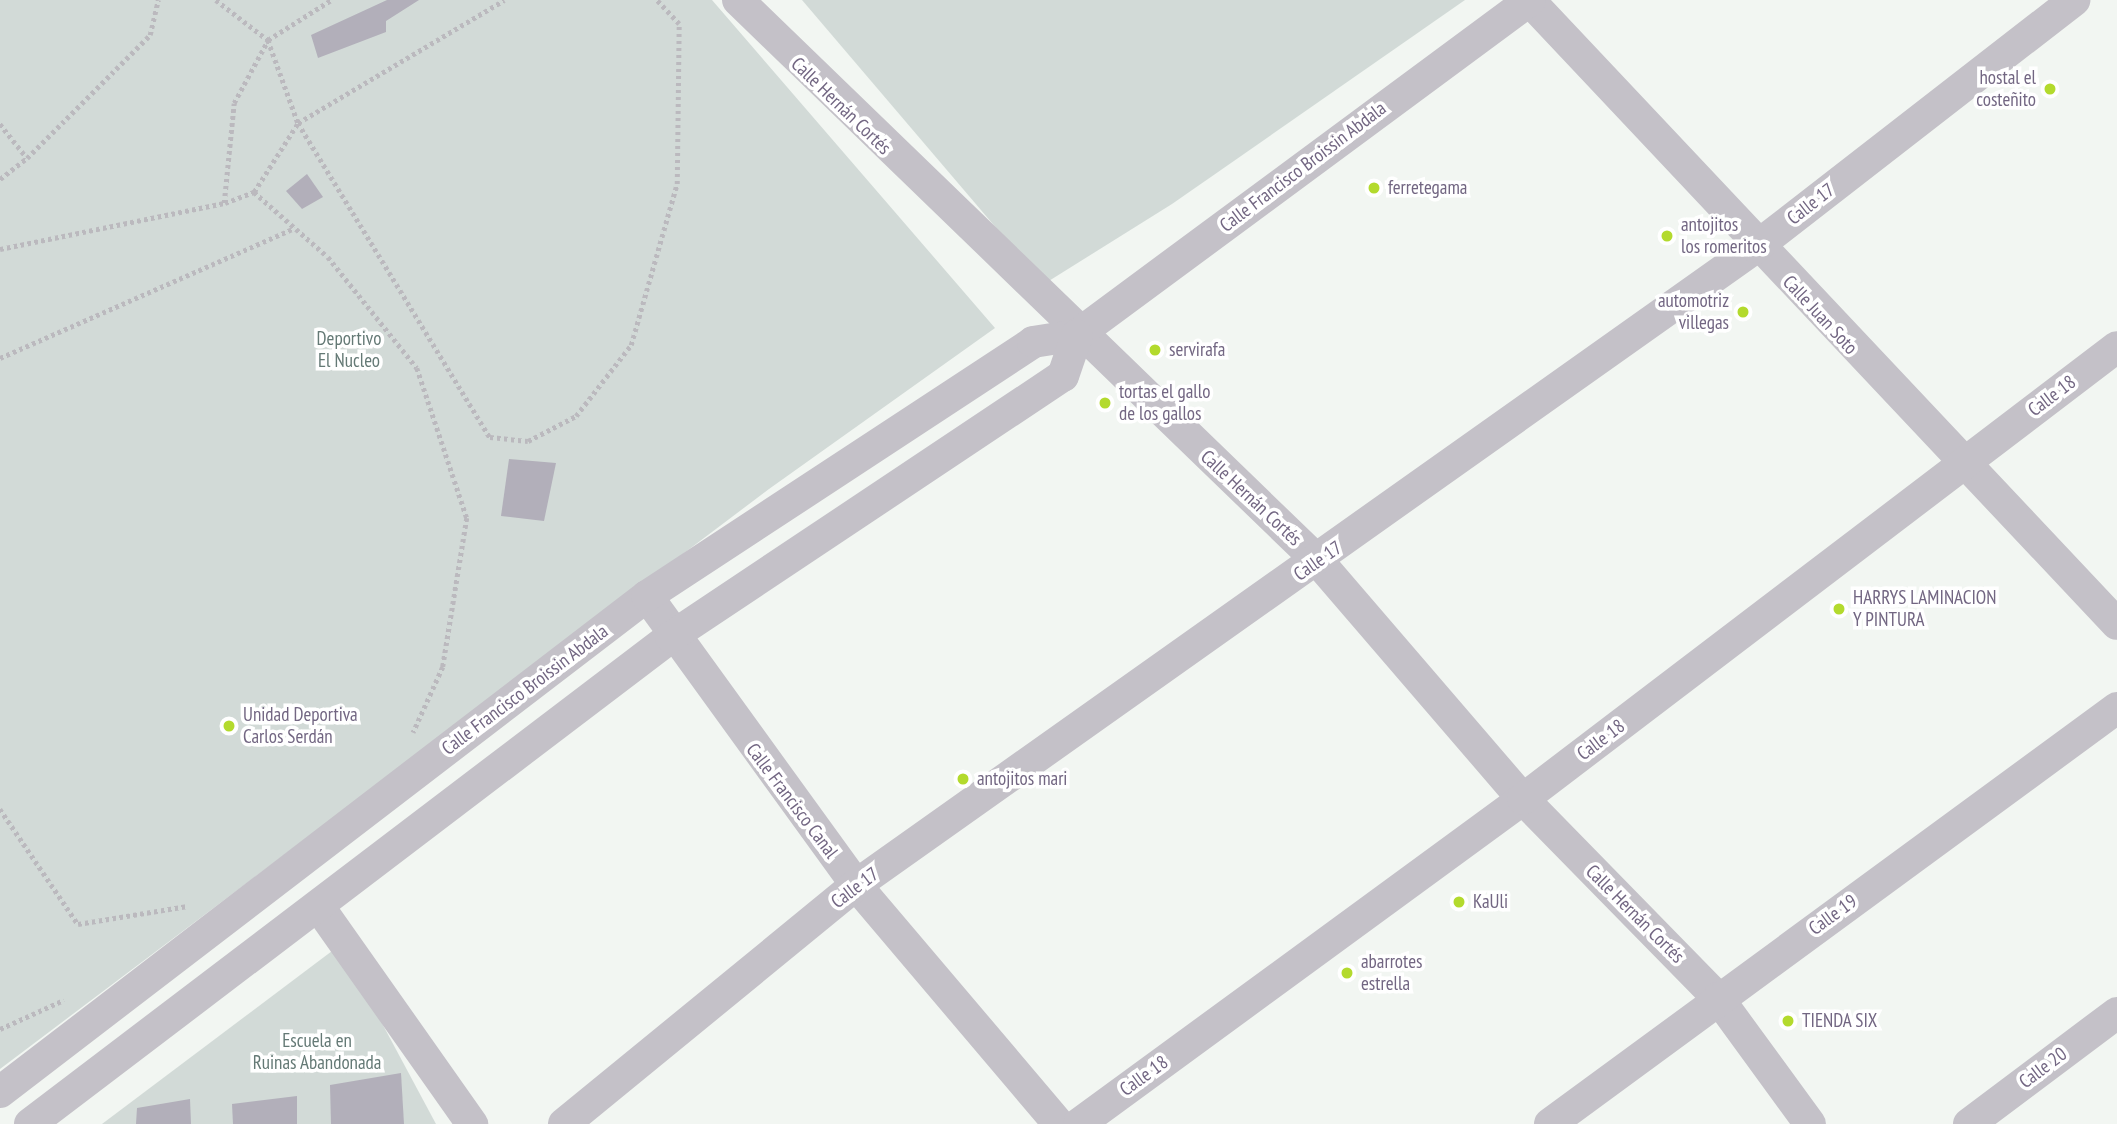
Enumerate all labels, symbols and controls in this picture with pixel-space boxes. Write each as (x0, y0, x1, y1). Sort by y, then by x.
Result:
street label: Calle Hernán Cortés (786, 53, 896, 159)
place label: hostal el costeñito (1976, 67, 2036, 111)
marker: hostal el costeñito (2042, 81, 2058, 97)
street label: Calle Francisco Broissin Abdala (1215, 97, 1391, 237)
place label: ferretegama (1388, 177, 1467, 199)
street label: Calle 17 (1783, 178, 1839, 230)
marker: ferretegama (1366, 180, 1382, 196)
place label: antojitos los romeritos (1681, 214, 1767, 258)
marker: antojitos los romeritos (1659, 228, 1675, 244)
street label: Calle Juan Soto (1778, 271, 1862, 359)
place label: automotriz villegas (1658, 290, 1729, 334)
marker: automotriz villegas (1735, 304, 1751, 320)
park label: Deportivo El Nucleo (317, 328, 381, 372)
place label: servirafa (1169, 339, 1225, 361)
marker: servirafa (1147, 342, 1163, 358)
street label: Calle 18 (2024, 371, 2080, 421)
place label: tortas el gallo de los gallos (1119, 381, 1210, 425)
marker: tortas el gallo de los gallos (1097, 395, 1113, 411)
street label: Calle Hernán Cortés (1196, 445, 1306, 551)
street label: Calle 17 (1289, 536, 1347, 586)
place label: HARRYS LAMINACION Y PINTURA (1853, 587, 1996, 631)
marker: HARRYS LAMINACION Y PINTURA (1831, 601, 1847, 617)
street label: Calle Francisco Broissin Abdala (437, 620, 613, 760)
place label: Unidad Deportiva Carlos Serdán (243, 704, 358, 748)
street label: Calle 18 (1573, 715, 1629, 765)
marker: Unidad Deportiva Carlos Serdán (221, 718, 237, 734)
street label: Calle Francisco Canal (741, 739, 843, 863)
place label: antojitos mari (977, 768, 1067, 790)
marker: antojitos mari (955, 771, 971, 787)
street label: Calle Hernán Cortés (1581, 860, 1689, 968)
street label: Calle 17 (827, 863, 883, 913)
street label: Calle 19 (1805, 890, 1861, 940)
place label: KaUli (1473, 891, 1508, 913)
marker: KaUli (1451, 894, 1467, 910)
place label: abarrotes estrella (1361, 951, 1422, 995)
marker: abarrotes estrella (1339, 965, 1355, 981)
place label: TIENDA SIX (1802, 1010, 1878, 1032)
marker: TIENDA SIX (1780, 1013, 1796, 1029)
park label: Escuela en Ruinas Abandonada (252, 1030, 382, 1074)
street label: Calle 20 (2015, 1043, 2071, 1093)
street label: Calle 18 (1116, 1051, 1172, 1101)

